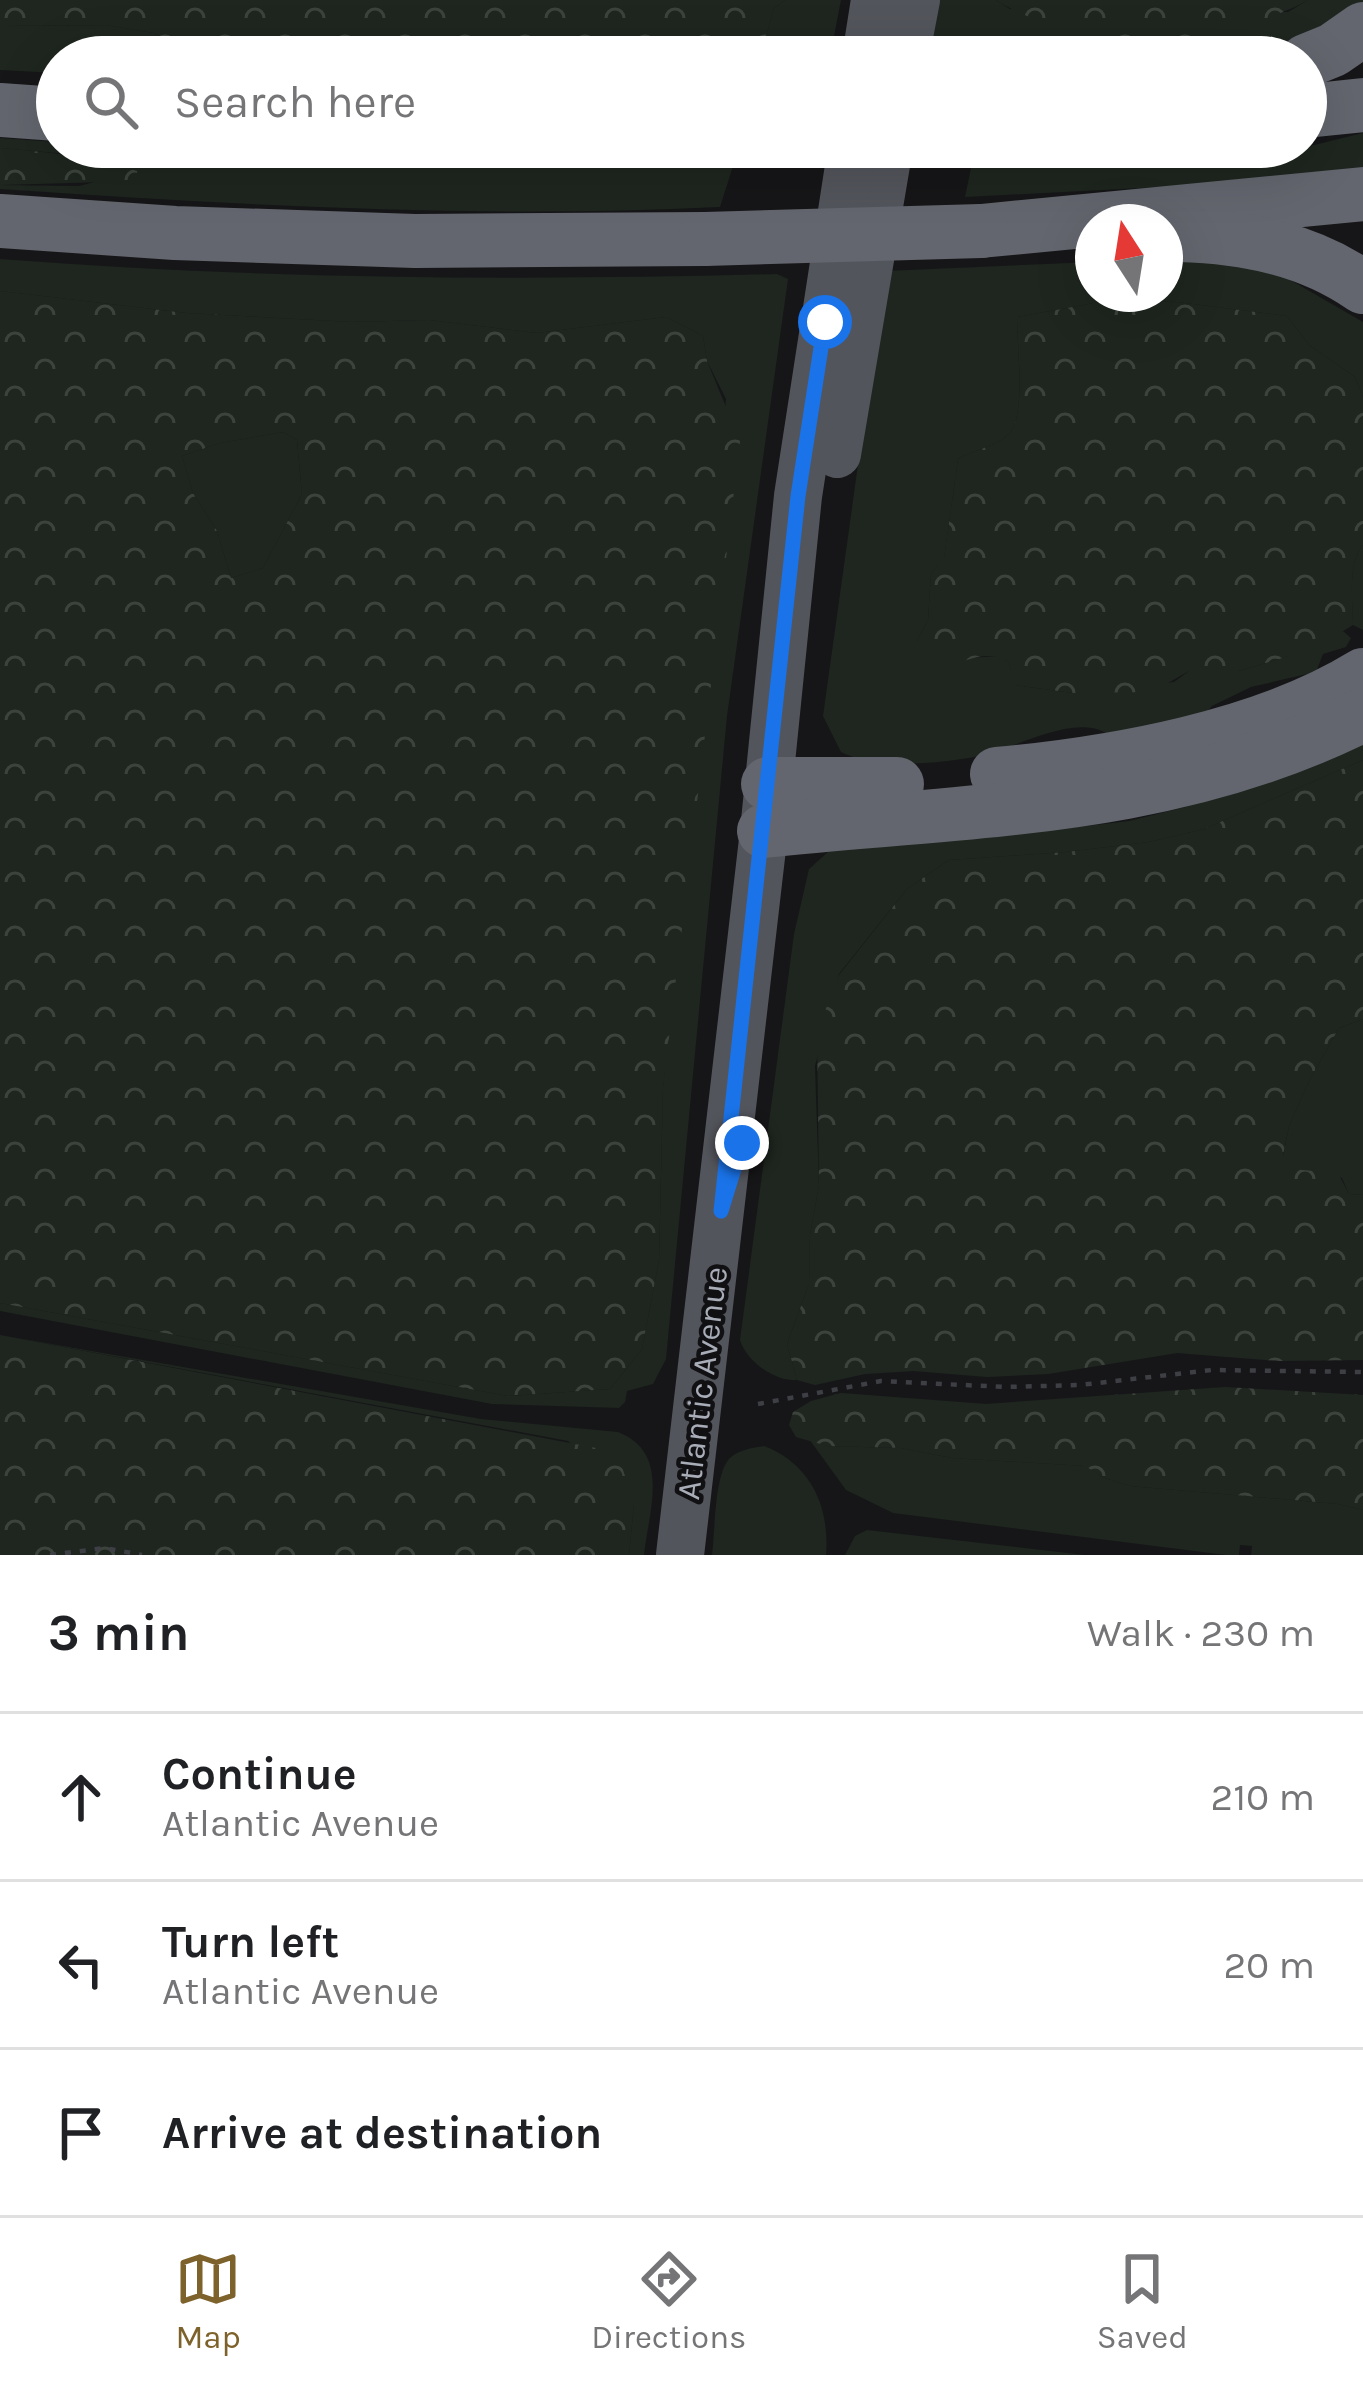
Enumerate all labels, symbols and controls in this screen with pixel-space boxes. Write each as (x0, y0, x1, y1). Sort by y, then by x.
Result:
search box (36, 36, 1327, 168)
icon: search (78, 69, 144, 135)
text: Search here (174, 76, 416, 128)
north arrow (1075, 204, 1183, 312)
route start (798, 295, 852, 349)
route end (715, 1116, 769, 1170)
street label: Atlantic Avenue (669, 1264, 735, 1502)
text: 3 min (48, 1603, 190, 1663)
text: Walk · 230 m (1087, 1610, 1315, 1656)
text: Continue (162, 1748, 357, 1800)
icon: ahead (48, 1764, 114, 1830)
text: 210 m (1211, 1774, 1315, 1820)
text: Atlantic Avenue (162, 1800, 439, 1846)
text: Turn left (162, 1916, 339, 1968)
icon: left (48, 1932, 114, 1998)
text: 20 m (1224, 1942, 1315, 1988)
text: Atlantic Avenue (162, 1968, 439, 2014)
icon: arrive (48, 2100, 114, 2166)
text: Arrive at destination (162, 2107, 602, 2159)
tab: Map (175, 2246, 241, 2356)
tab: Directions (591, 2246, 746, 2356)
tab: Saved (1097, 2246, 1188, 2356)

